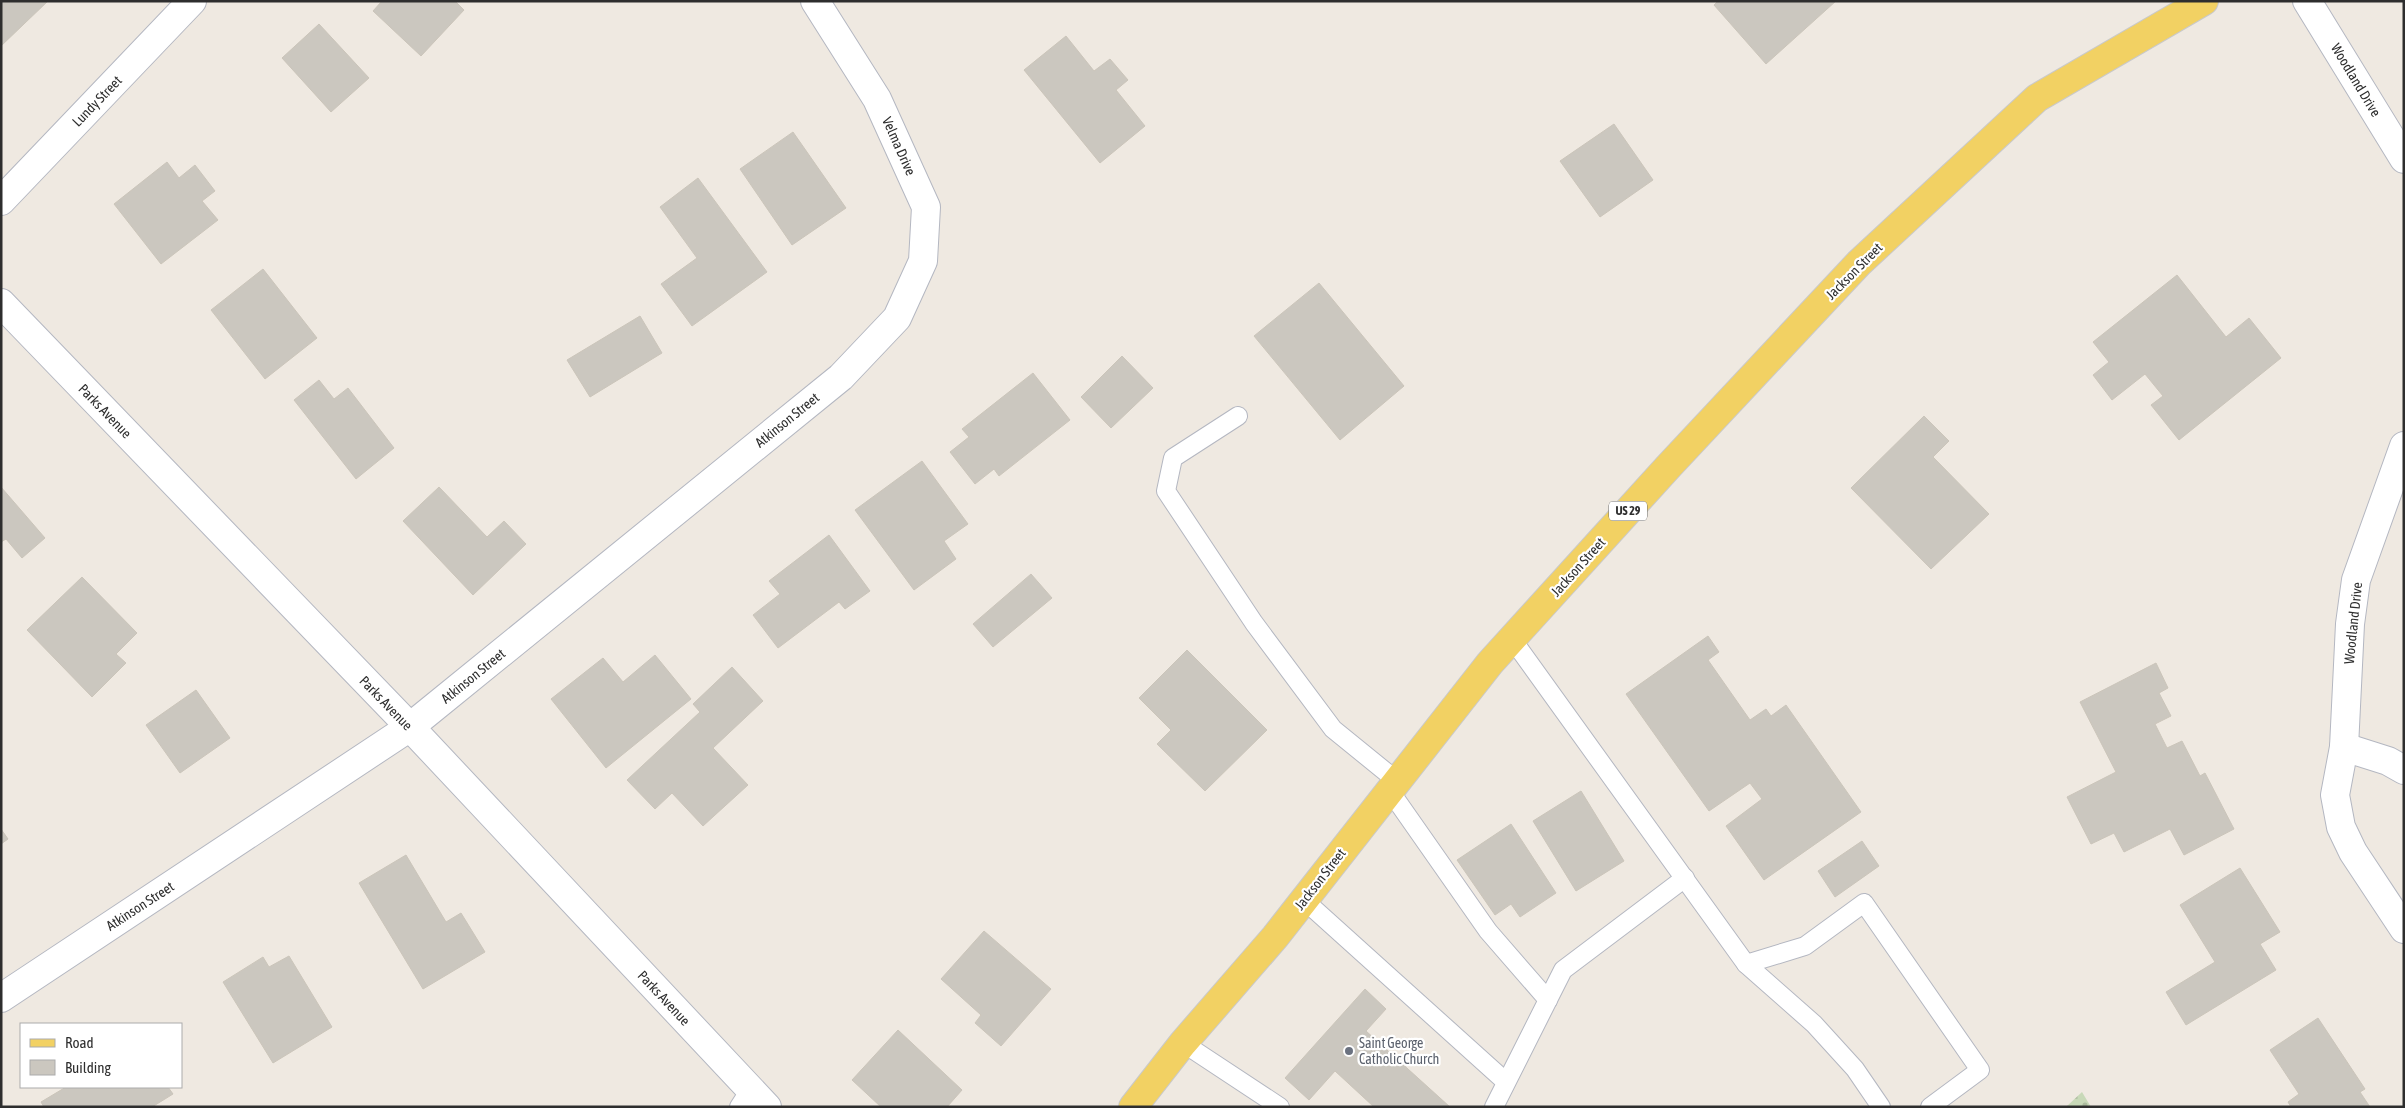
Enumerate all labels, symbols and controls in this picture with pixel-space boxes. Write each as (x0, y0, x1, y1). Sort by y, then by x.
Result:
street label: Woodland Drive (2328, 41, 2384, 119)
street label: Lundy Street (69, 72, 125, 130)
street label: Velma Drive (879, 114, 919, 178)
street label: Jackson Street (1822, 239, 1886, 303)
street label: Parks Avenue (75, 381, 135, 441)
street label: Atkinson Street (752, 389, 822, 451)
road number: US 29 (1609, 502, 1647, 520)
street label: Jackson Street (1548, 534, 1608, 600)
street label: Woodland Drive (2341, 581, 2365, 665)
street label: Atkinson Street (438, 645, 508, 707)
street label: Parks Avenue (356, 673, 416, 733)
street label: Jackson Street (1291, 845, 1349, 913)
street label: Atkinson Street (103, 878, 177, 934)
street label: Parks Avenue (635, 967, 693, 1029)
legend (20, 1023, 182, 1088)
text: Road (65, 1034, 94, 1051)
place label: Saint George Catholic Church (1359, 1035, 1439, 1067)
marker: Saint George Catholic Church (1343, 1045, 1355, 1057)
text: Building (65, 1059, 111, 1076)

